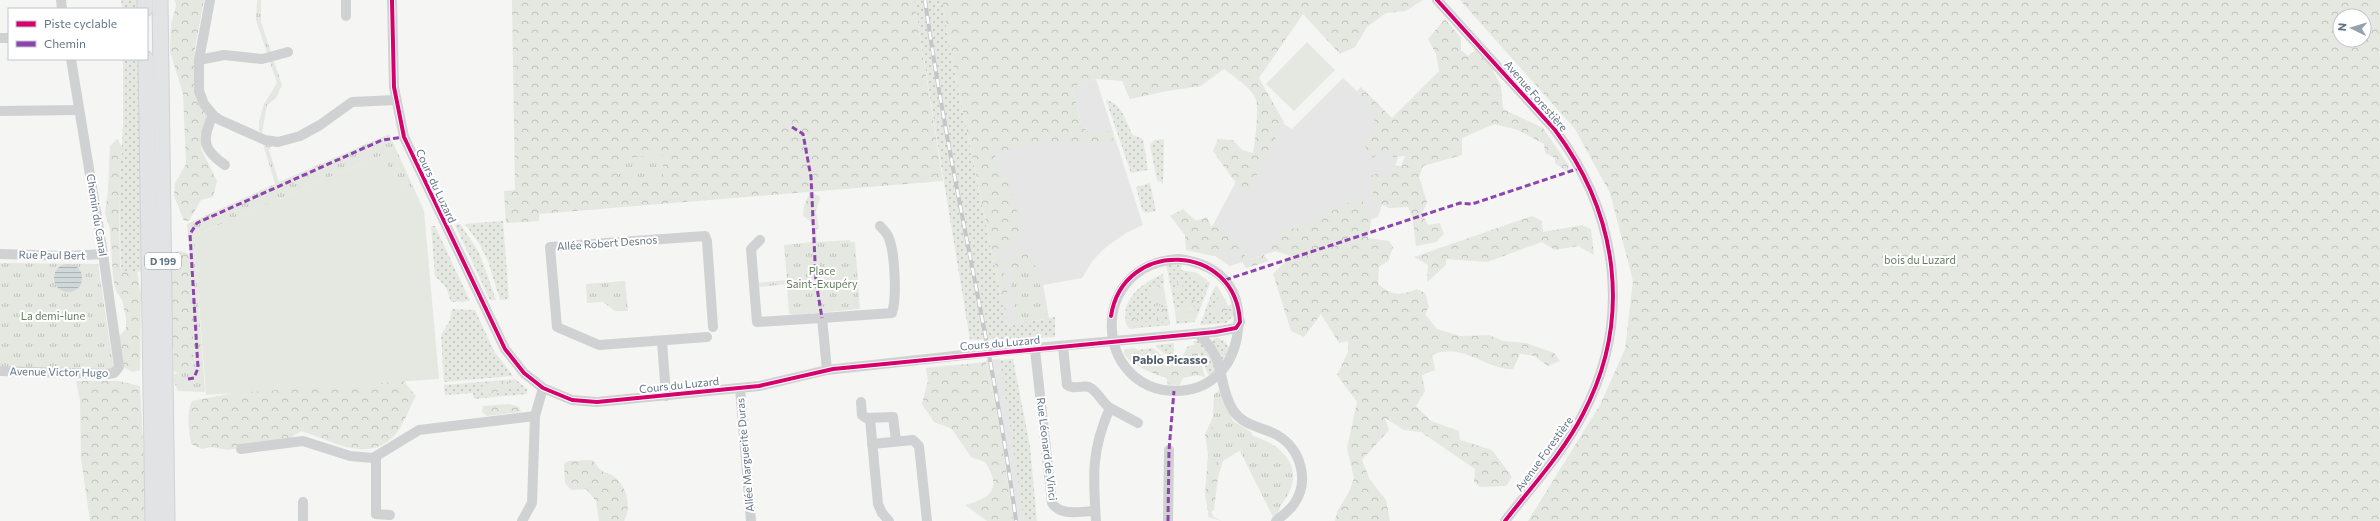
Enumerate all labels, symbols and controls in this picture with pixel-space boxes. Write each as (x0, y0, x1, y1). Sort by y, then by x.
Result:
legend (8, 8, 148, 60)
north arrow (2332, 8, 2372, 48)
text: Piste cyclable (44, 16, 117, 30)
text: N (2335, 22, 2348, 32)
text: Chemin (44, 36, 86, 50)
street label: Avenue Forestière (1502, 58, 1571, 134)
street label: Cours du Luzard (414, 147, 459, 225)
street label: Chemin du Canal (85, 173, 110, 257)
street label: Allée Robert Desnos (556, 233, 658, 252)
street label: Rue Paul Bert (18, 247, 86, 262)
road number: D 199 (145, 253, 181, 269)
park label: bois du Luzard (1884, 253, 1956, 266)
park label: Place Saint-Exupéry (786, 264, 858, 290)
park label: La demi-lune (21, 309, 85, 322)
street label: Cours du Luzard (959, 333, 1041, 352)
district label: Pablo Picasso (1132, 352, 1208, 366)
street label: Avenue Victor Hugo (9, 364, 109, 379)
street label: Cours du Luzard (638, 374, 720, 395)
street label: Rue Léonard de Vinci (1035, 397, 1060, 501)
street label: Allée Marguerite Duras (733, 398, 756, 513)
street label: Avenue Forestière (1512, 414, 1575, 494)

